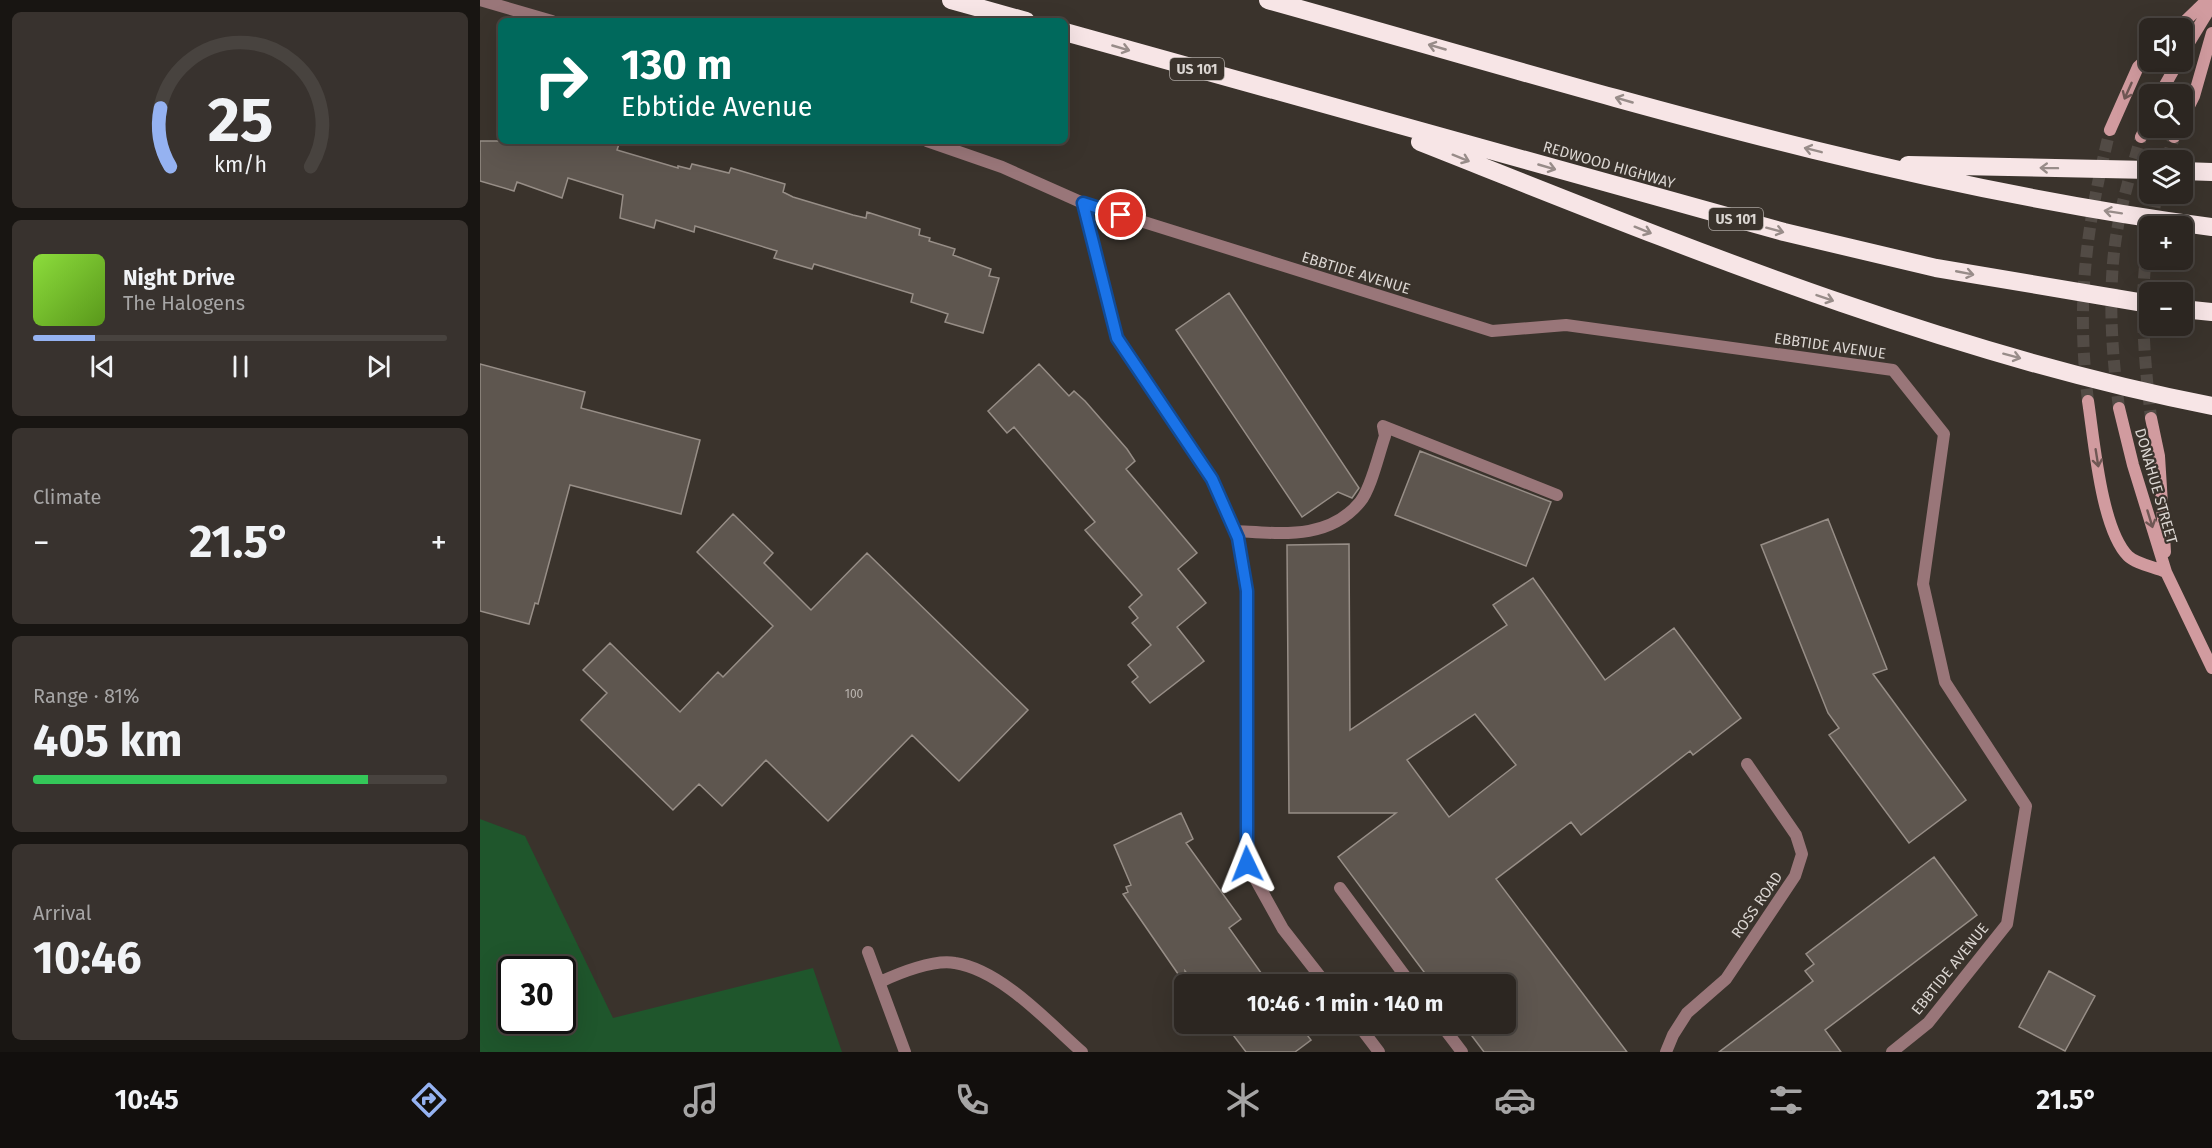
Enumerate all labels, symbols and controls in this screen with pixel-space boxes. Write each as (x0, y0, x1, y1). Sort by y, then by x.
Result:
map controls (2139, 18, 2193, 336)
button: sound (2139, 18, 2193, 72)
text: 130 m (621, 40, 732, 90)
one-way arrow (1427, 41, 1446, 52)
icon: right (522, 42, 600, 120)
one-way arrow (1111, 43, 1130, 54)
road number: US 101 (1170, 58, 1224, 80)
one-way arrow (2121, 82, 2133, 100)
text: 25 (207, 83, 273, 158)
button: search (2139, 84, 2193, 138)
text: Ebbtide Avenue (621, 91, 813, 123)
one-way arrow (1615, 94, 1634, 105)
street label: REDWOOD HIGHWAY (1541, 138, 1678, 193)
one-way arrow (1803, 144, 1822, 156)
button: layers (2139, 150, 2193, 204)
text: km/h (213, 152, 267, 178)
one-way arrow (1452, 153, 1470, 164)
one-way arrow (1537, 162, 1556, 173)
one-way arrow (2040, 162, 2060, 174)
pin (1095, 189, 1146, 240)
icon: arrive (1104, 198, 1137, 231)
one-way arrow (2103, 207, 2123, 218)
road number: US 101 (1709, 208, 1763, 230)
button: + (2139, 216, 2193, 270)
one-way arrow (1766, 224, 1785, 236)
one-way arrow (1633, 225, 1651, 236)
street label: EBBTIDE AVENUE (1299, 248, 1413, 298)
text: Night Drive (123, 264, 235, 291)
one-way arrow (1955, 268, 1975, 279)
button: − (2139, 282, 2193, 336)
text: The Halogens (123, 291, 245, 315)
one-way arrow (1815, 294, 1834, 305)
street label: EBBTIDE AVENUE (1773, 329, 1887, 363)
icon: previous (86, 350, 119, 383)
icon: pause (224, 350, 257, 383)
icon: next (362, 350, 395, 383)
one-way arrow (2002, 351, 2021, 362)
street label: DONAHUE STREET (2131, 426, 2181, 546)
one-way arrow (2092, 448, 2103, 468)
text: Climate (33, 485, 101, 509)
one-way arrow (2145, 509, 2156, 528)
text: 21.5° (189, 515, 291, 569)
text: − (33, 523, 50, 563)
text: + (431, 523, 447, 563)
text: Range · 81% (33, 684, 139, 708)
house number: 100 (845, 687, 864, 701)
text: 405 km (33, 714, 182, 768)
position arrow (1215, 832, 1279, 896)
street label: ROSS ROAD (1728, 868, 1786, 942)
text: Arrival (33, 901, 92, 925)
street label: EBBTIDE AVENUE (1908, 920, 1992, 1018)
text: 10:46 (33, 931, 142, 985)
speed limit sign: 30 (498, 956, 576, 1034)
text: 10:46 · 1 min · 140 m (1247, 990, 1443, 1017)
icon: directions (408, 1079, 450, 1121)
icon: music (680, 1079, 722, 1121)
icon: phone (951, 1079, 993, 1121)
icon: climate (1222, 1079, 1264, 1121)
icon: car (1494, 1079, 1536, 1121)
icon: filters (1765, 1079, 1807, 1121)
text: 10:45 (115, 1084, 179, 1116)
text: 21.5° (2036, 1084, 2097, 1116)

